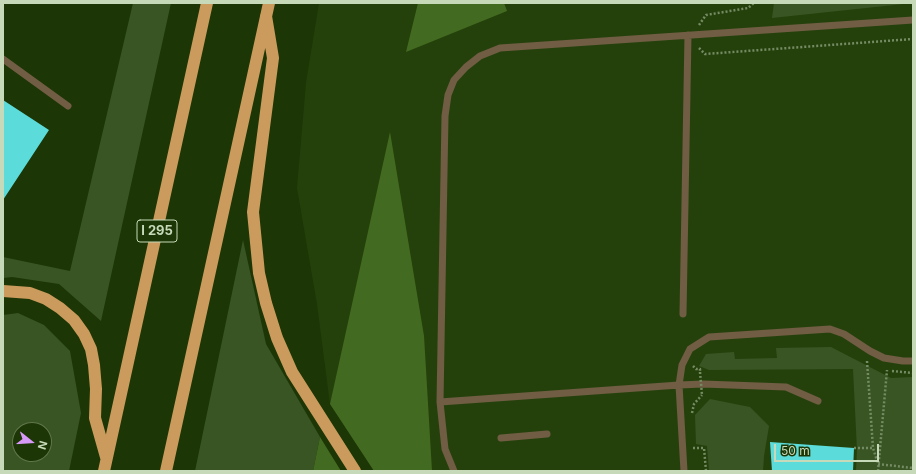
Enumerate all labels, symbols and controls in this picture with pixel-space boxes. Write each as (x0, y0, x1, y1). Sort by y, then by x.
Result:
road number: I 295 (137, 220, 177, 242)
north arrow (12, 422, 52, 462)
scale bar (776, 436, 881, 462)
text: N (35, 439, 50, 451)
text: 50 m (781, 443, 810, 458)

